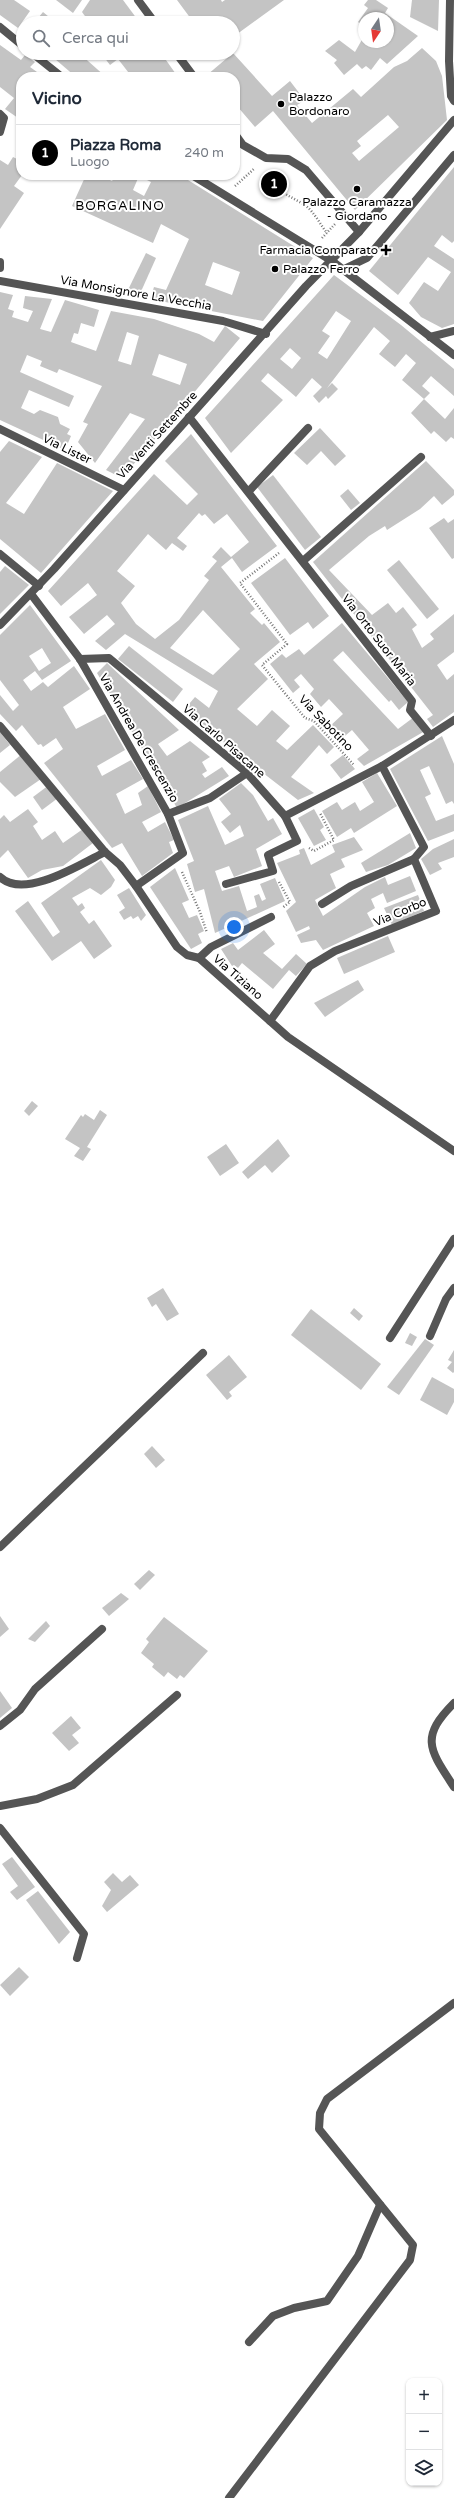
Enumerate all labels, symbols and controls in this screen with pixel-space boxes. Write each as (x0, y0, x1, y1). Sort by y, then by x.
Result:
north arrow (358, 12, 394, 48)
search box (16, 16, 240, 60)
icon: search (30, 27, 52, 49)
text: Cerca qui (62, 29, 129, 47)
text: Vicino (32, 88, 82, 109)
place label: Palazzo Bordonaro (289, 90, 350, 118)
marker: Palazzo Bordonaro (276, 99, 286, 109)
text: Piazza Roma (70, 136, 161, 154)
text: 1 (41, 145, 49, 161)
text: 240 m (184, 145, 224, 161)
text: Luogo (70, 154, 109, 170)
pin: 1 (261, 169, 287, 199)
marker: Palazzo Caramazza - Giordano (352, 184, 362, 194)
place label: Palazzo Caramazza - Giordano (302, 195, 412, 223)
district label: BORGALINO (75, 198, 165, 214)
place label: Farmacia Comparato (259, 243, 378, 257)
marker: Farmacia Comparato (381, 245, 391, 255)
place label: Palazzo Ferro (283, 262, 360, 276)
marker: Palazzo Ferro (270, 264, 280, 274)
street label: Via Monsignore La Vecchia (59, 273, 213, 313)
street label: Via Venti Settembre (114, 388, 200, 482)
street label: Via Lister (40, 431, 94, 467)
street label: Via Orto Suor Maria (339, 591, 419, 689)
street label: Via Andrea De Crescenzio (96, 671, 182, 805)
street label: Via Sabotino (296, 692, 356, 754)
street label: Via Carlo Pisacane (180, 701, 268, 781)
street label: Via Corbo (372, 895, 428, 929)
your location (224, 917, 244, 937)
street label: Via Tiziano (210, 952, 266, 1002)
map controls (406, 2378, 442, 2486)
button: + (406, 2378, 442, 2414)
button: − (406, 2414, 442, 2450)
button: layers (406, 2450, 442, 2486)

